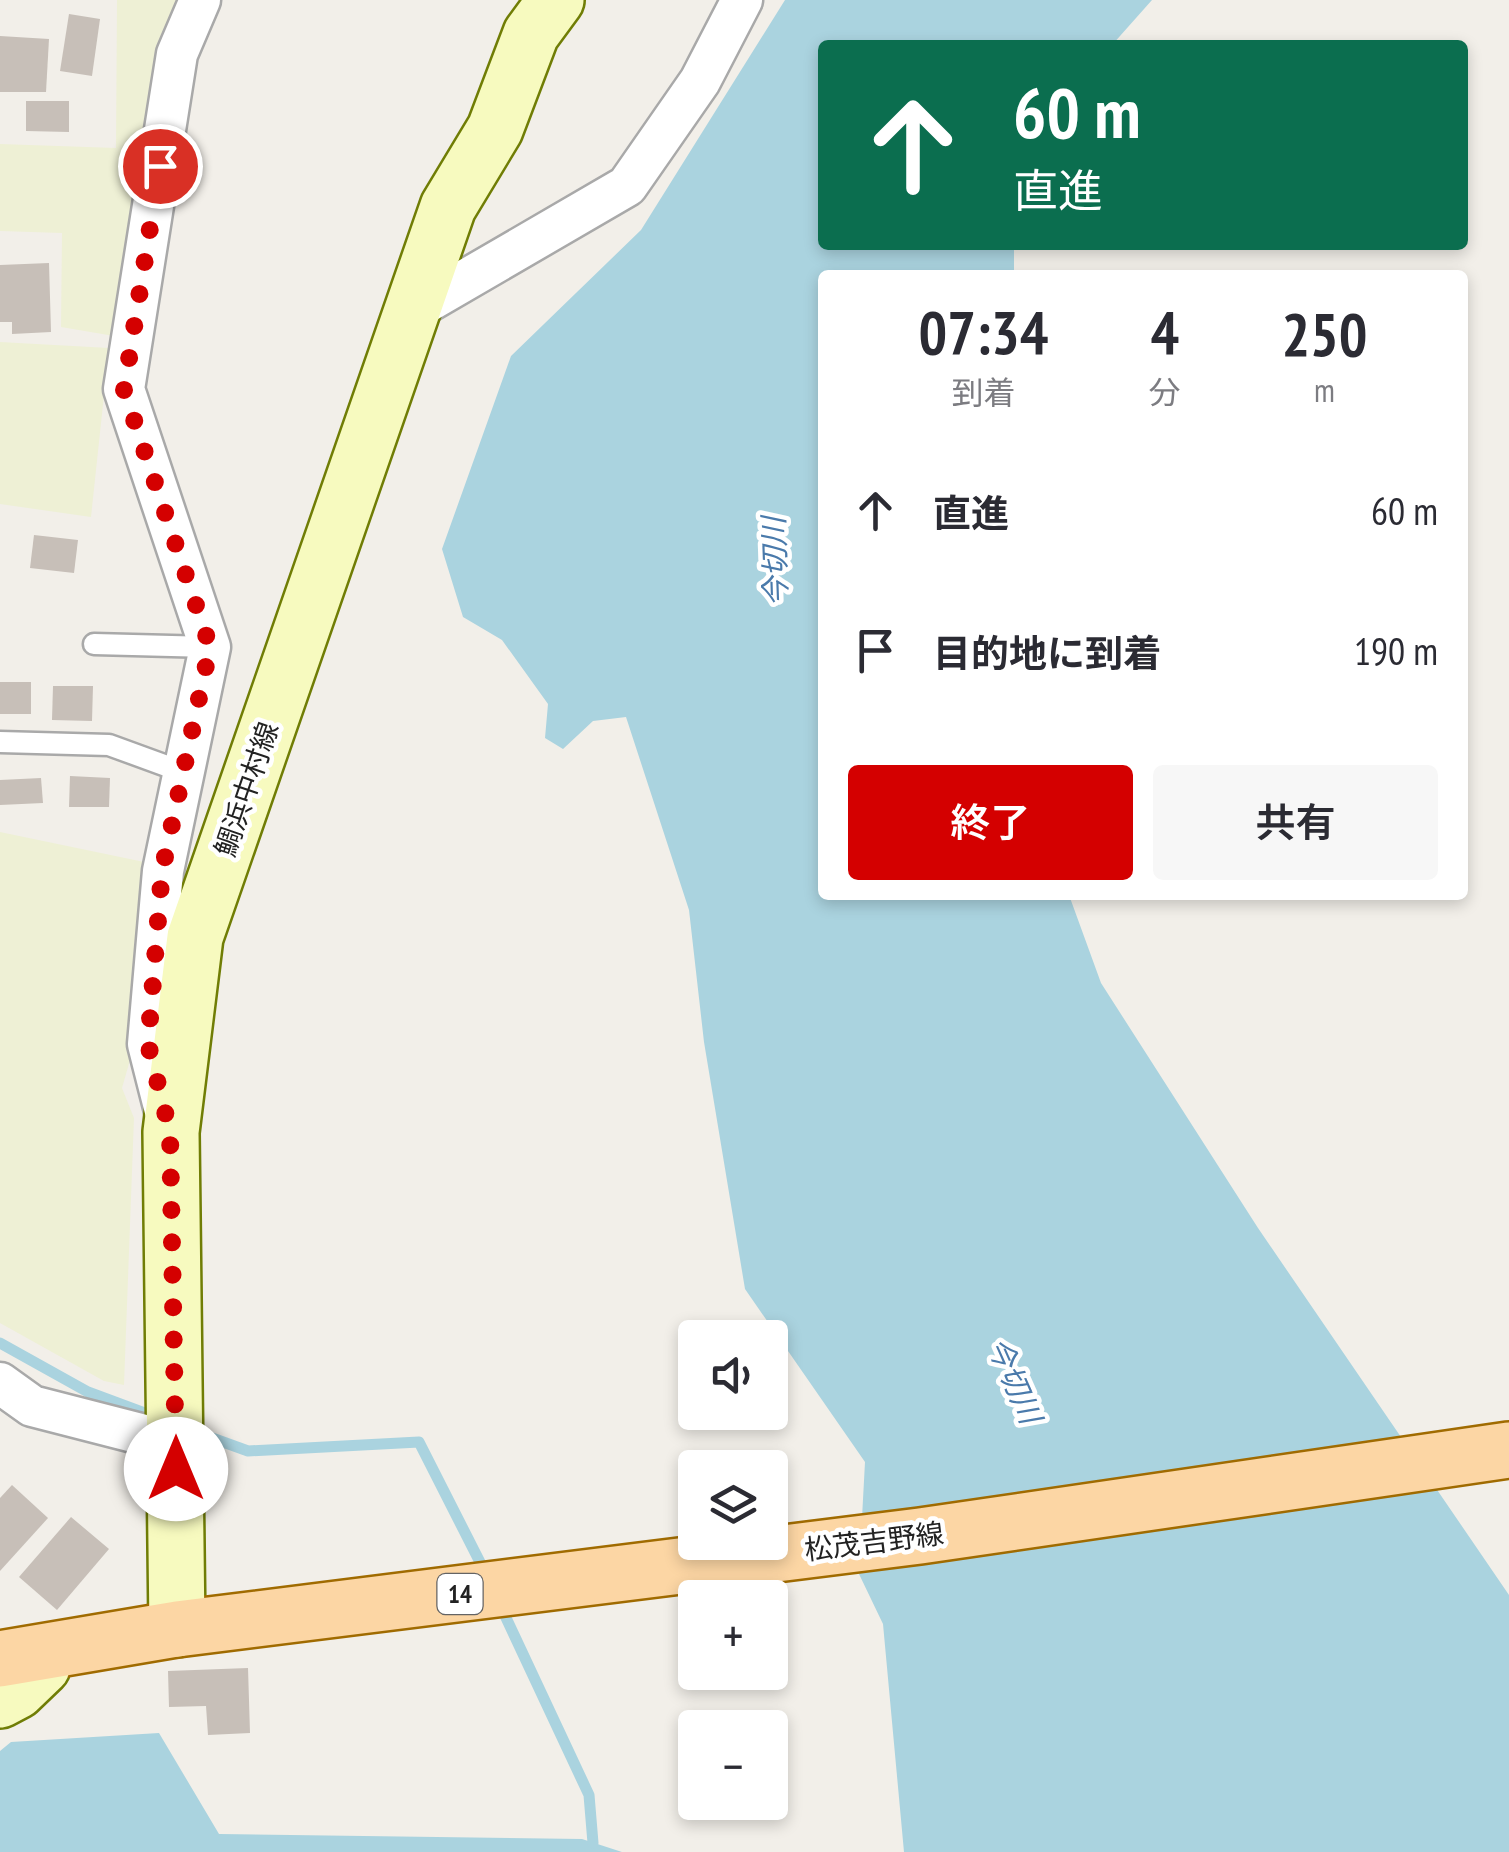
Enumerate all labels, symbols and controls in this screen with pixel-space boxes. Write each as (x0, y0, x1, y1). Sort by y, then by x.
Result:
text: 60 m (1013, 67, 1141, 157)
icon: ahead (848, 80, 978, 210)
pin (118, 124, 203, 209)
icon: arrive (133, 139, 188, 194)
text: 直進 (1013, 161, 1103, 219)
text: 07:34 (919, 293, 1048, 371)
text: 4 (1151, 293, 1179, 371)
text: 250 (1281, 295, 1367, 373)
text: m (1314, 369, 1335, 411)
text: 到着 (951, 371, 1015, 413)
text: 分 (1149, 371, 1181, 413)
icon: ahead (848, 483, 903, 538)
text: 60 m (1371, 486, 1438, 535)
text: 直進 (933, 488, 1009, 537)
water label: 今切川 (753, 513, 795, 608)
icon: arrive (848, 623, 903, 678)
text: 190 m (1354, 626, 1438, 675)
text: 目的地に到着 (933, 628, 1161, 677)
street label: 鯛浜中村線 (206, 717, 286, 861)
button: 終了 (848, 765, 1133, 880)
button: 共有 (1153, 765, 1438, 880)
map controls (678, 1320, 788, 1820)
button: sound (678, 1320, 788, 1430)
water label: 今切川 (979, 1331, 1052, 1432)
position arrow (124, 1417, 228, 1521)
button: layers (678, 1450, 788, 1560)
street label: 松茂吉野線 (802, 1514, 946, 1568)
road number: 14 (438, 1574, 482, 1614)
button: + (678, 1580, 788, 1690)
button: − (678, 1710, 788, 1820)

